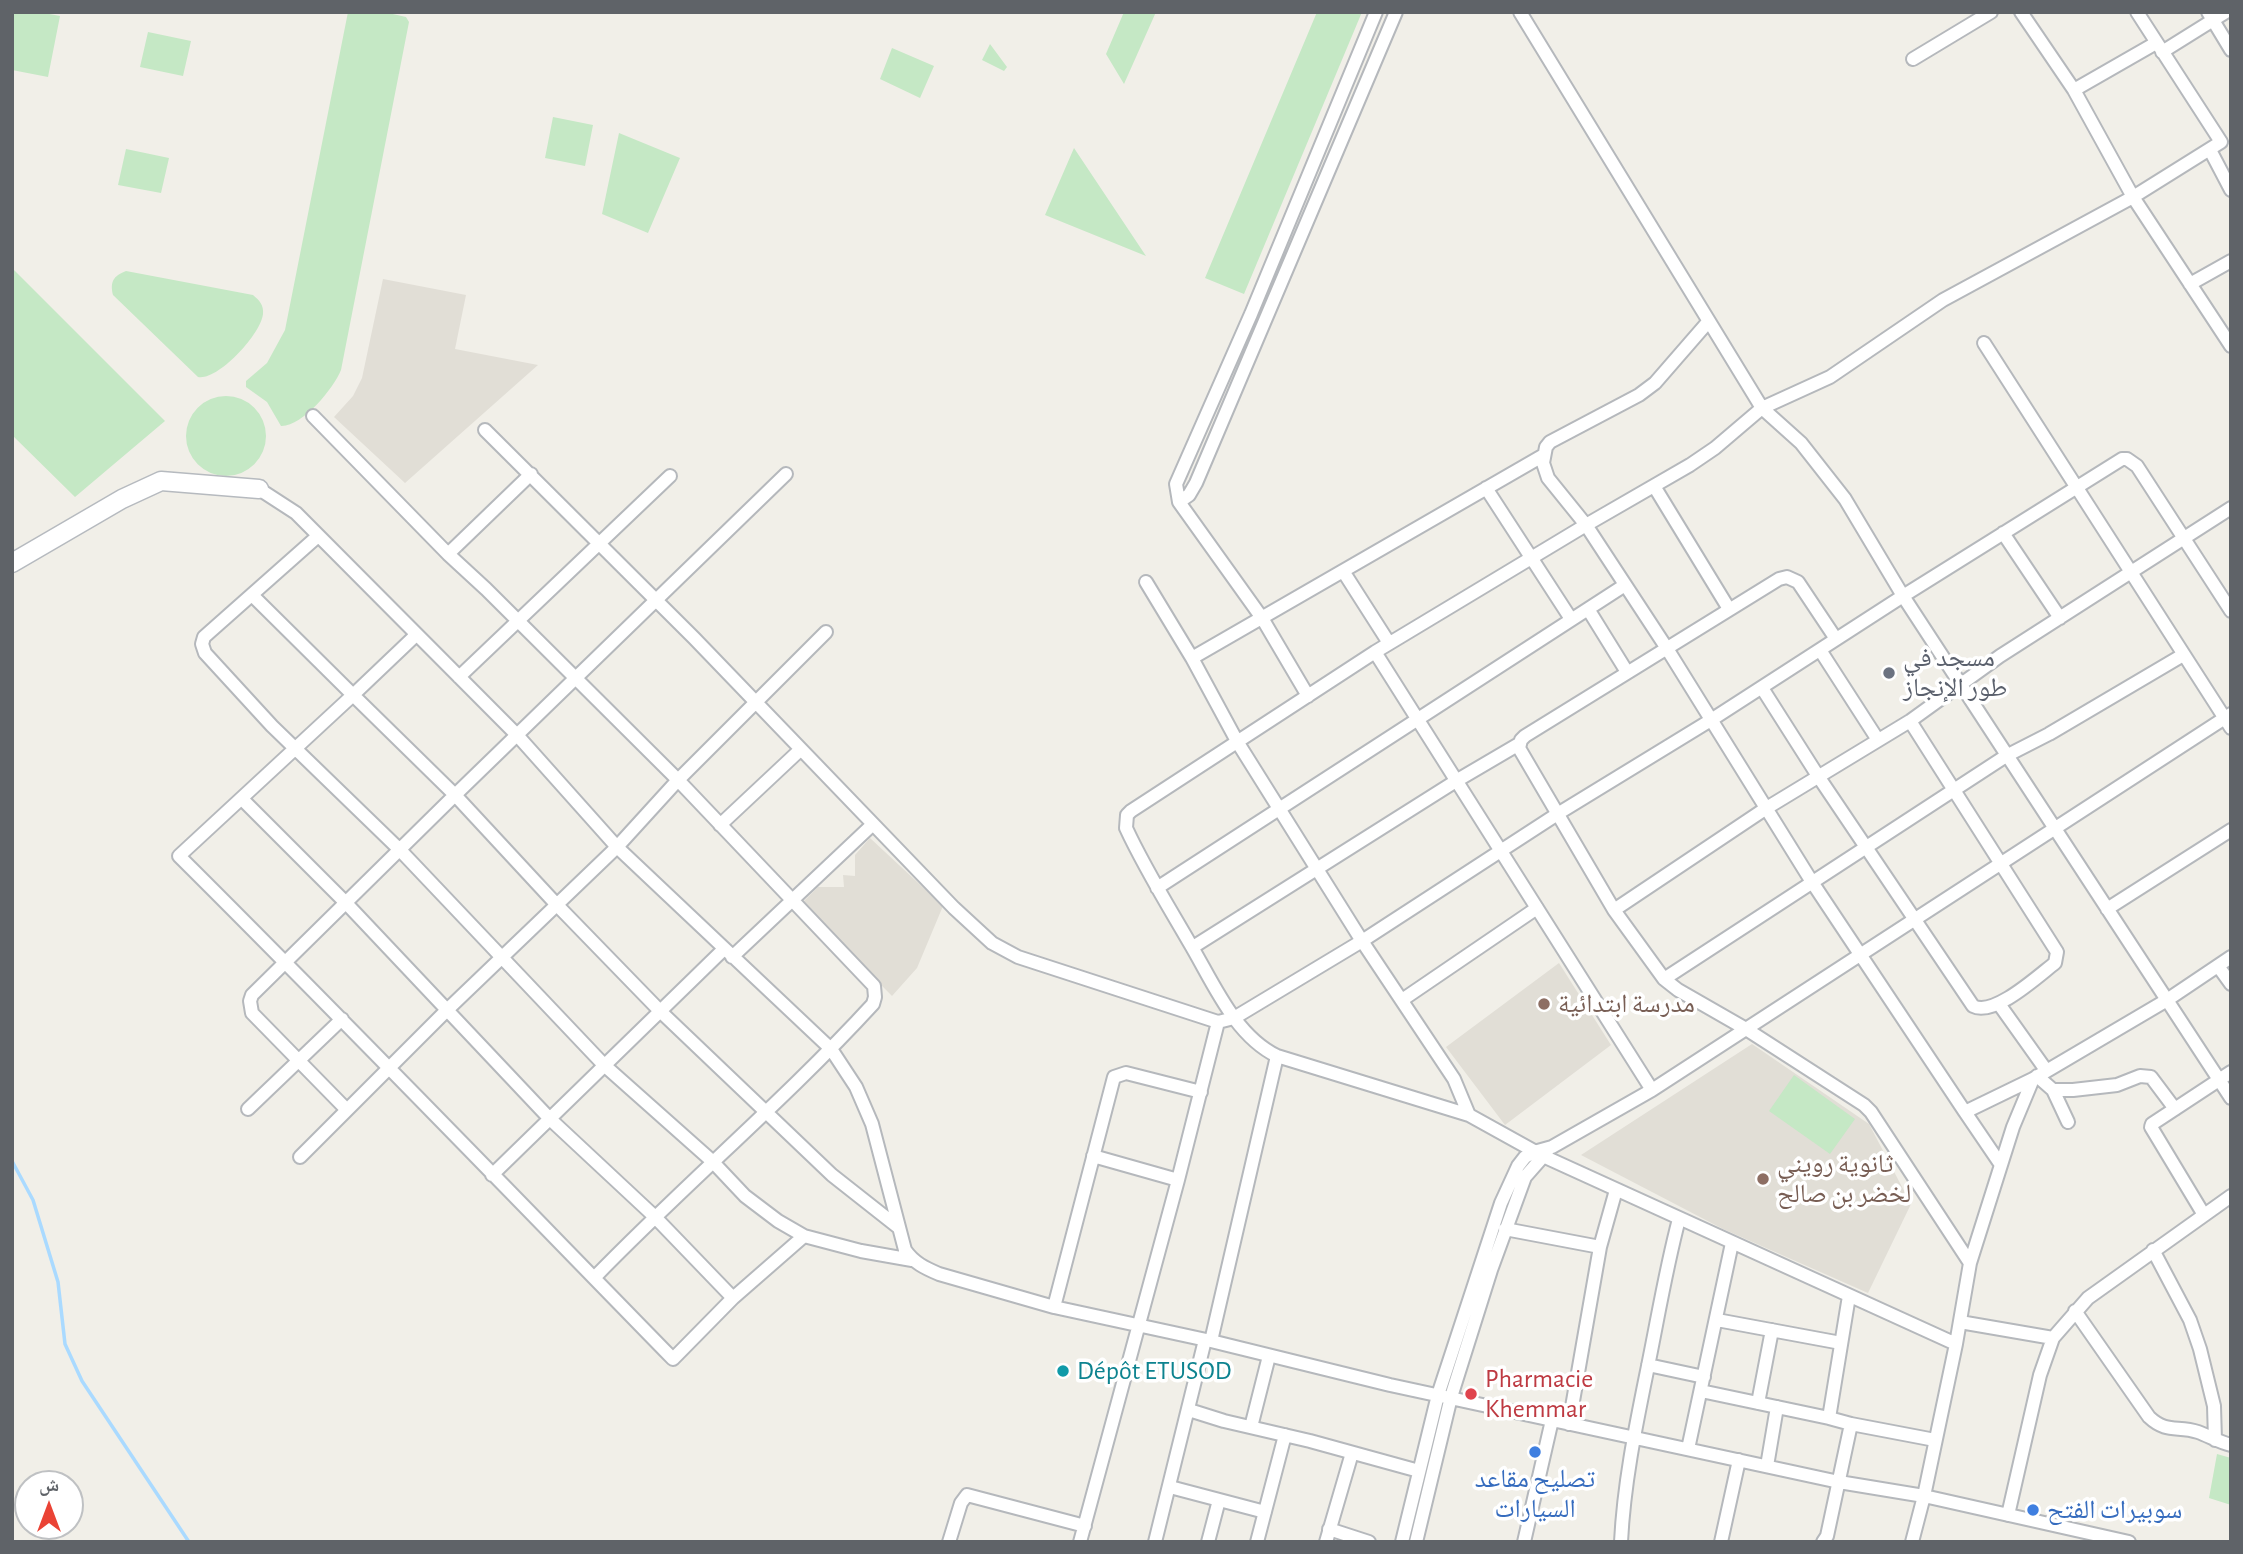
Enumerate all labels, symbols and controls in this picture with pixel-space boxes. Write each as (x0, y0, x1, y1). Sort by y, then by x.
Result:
place label: مسجد في طور الإنجاز (1903, 642, 2007, 704)
marker: مسجد في طور الإنجاز (1881, 665, 1897, 681)
place label: مدرسة ابتدائية (1558, 988, 1695, 1020)
marker: مدرسة ابتدائية (1536, 996, 1552, 1012)
place label: ثانوية رويني لخضر بن صالح (1777, 1148, 1911, 1210)
marker: ثانوية رويني لخضر بن صالح (1755, 1171, 1771, 1187)
place label: Dépôt ETUSOD (1077, 1355, 1231, 1387)
marker: Dépôt ETUSOD (1055, 1363, 1071, 1379)
place label: Pharmacie Khemmar (1485, 1363, 1593, 1424)
marker: Pharmacie Khemmar (1463, 1386, 1479, 1402)
marker: تصليح مقاعد السيارات (1527, 1444, 1543, 1460)
place label: تصليح مقاعد السيارات (1475, 1463, 1595, 1524)
north arrow (14, 1470, 84, 1540)
text: ش (39, 1476, 59, 1495)
place label: سوبيرات الفتح (2047, 1494, 2182, 1526)
marker: سوبيرات الفتح (2025, 1502, 2041, 1518)

